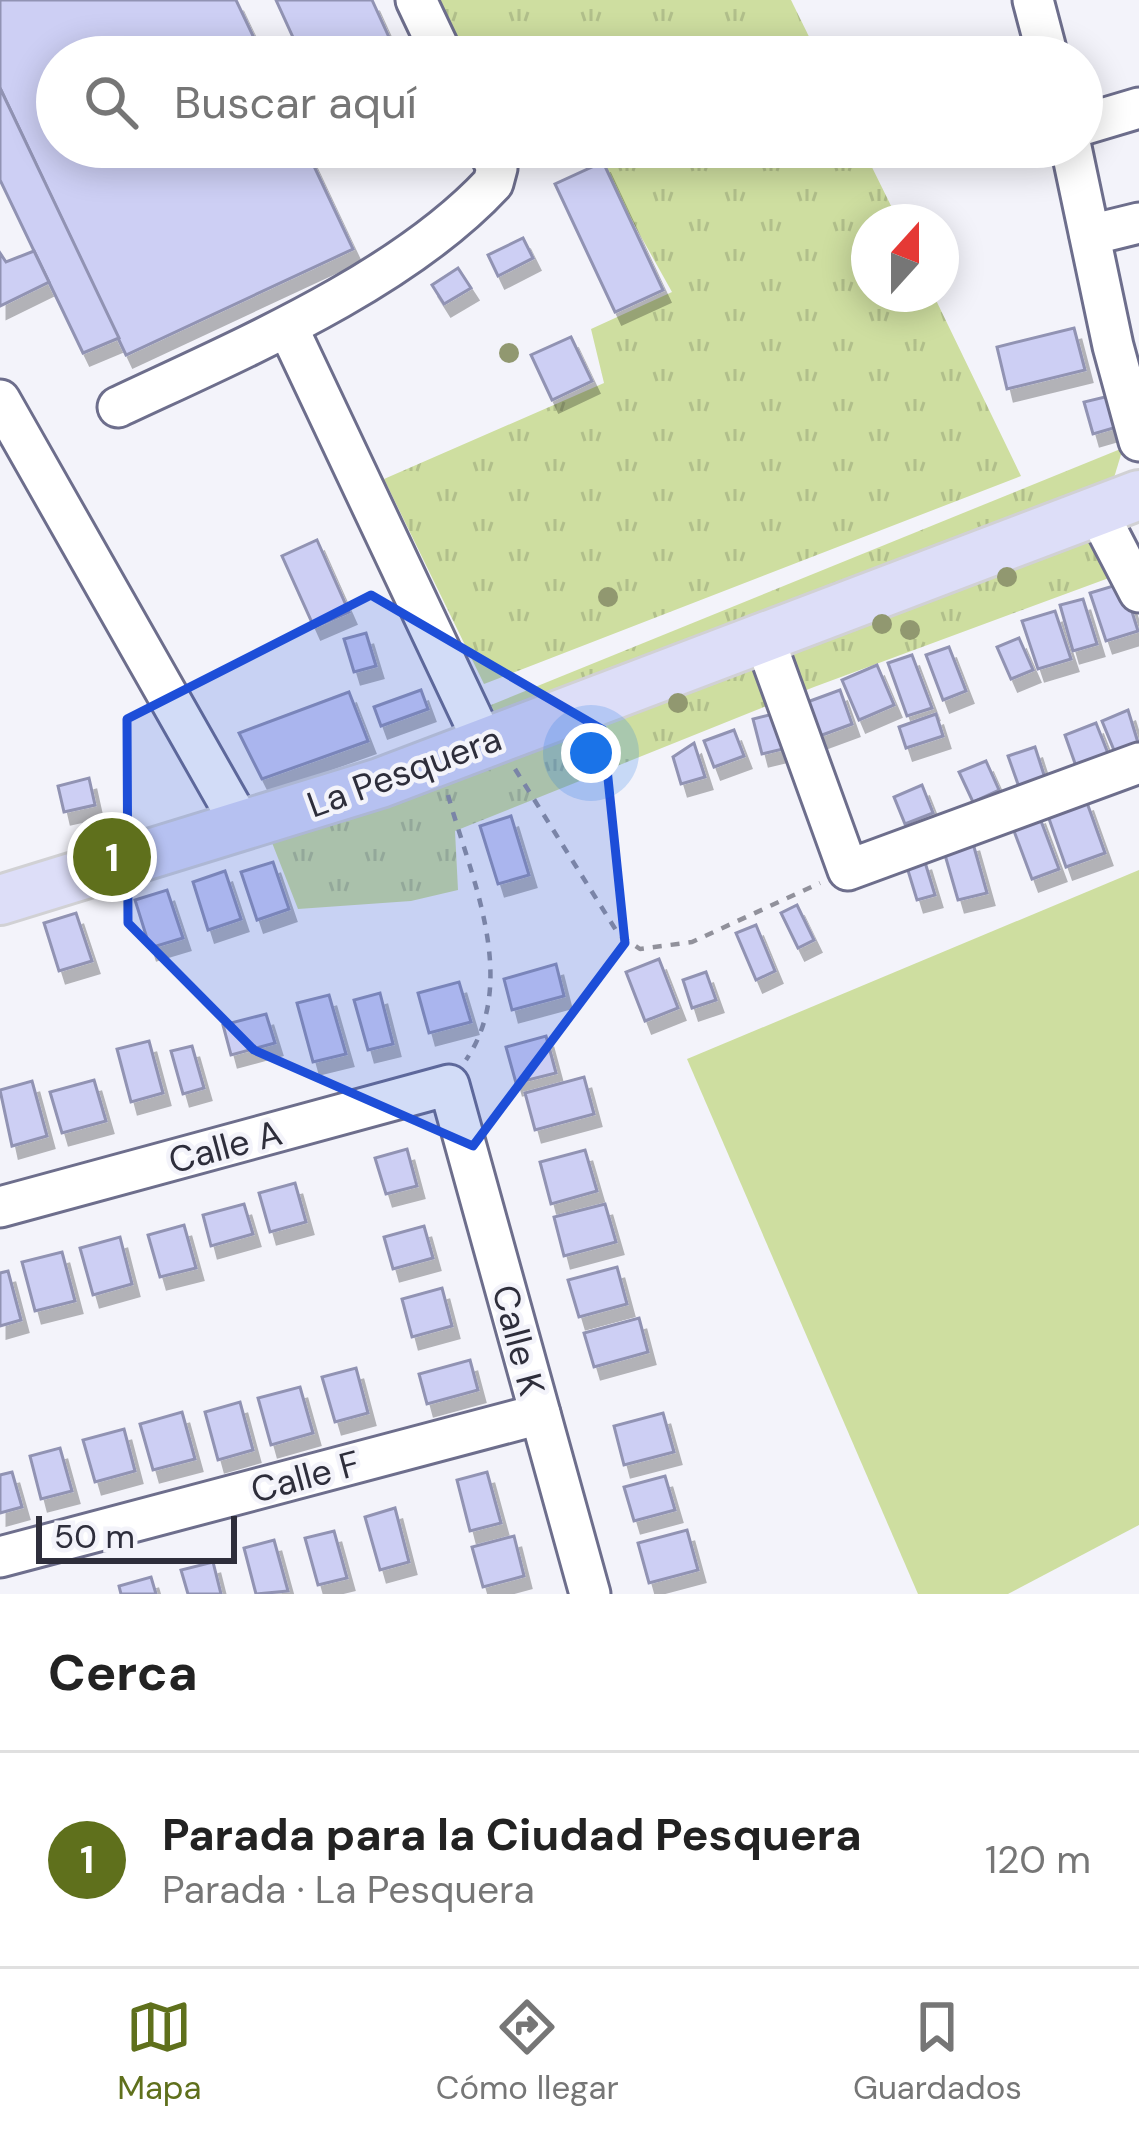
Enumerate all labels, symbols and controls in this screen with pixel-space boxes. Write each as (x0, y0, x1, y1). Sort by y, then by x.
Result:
search box (36, 36, 1103, 168)
icon: search (78, 69, 144, 135)
text: Buscar aquí (174, 73, 417, 132)
north arrow (851, 204, 959, 312)
street label: La Pesquera (301, 715, 508, 828)
your location (561, 723, 621, 783)
pin: 1 (73, 812, 151, 902)
street label: Calle A (163, 1109, 287, 1184)
street label: Calle K (481, 1280, 556, 1401)
street label: Calle F (246, 1439, 365, 1514)
scale bar (36, 1510, 237, 1563)
text: 50 m (54, 1515, 135, 1558)
text: Cerca (48, 1639, 198, 1706)
text: Parada para la Ciudad Pesquera (162, 1805, 862, 1864)
text: 1 (80, 1834, 94, 1885)
text: 120 m (985, 1834, 1091, 1885)
text: Parada · La Pesquera (162, 1864, 535, 1915)
tab: Mapa (117, 1994, 201, 2109)
tab: Cómo llegar (436, 1994, 619, 2109)
tab: Guardados (853, 1994, 1022, 2109)

